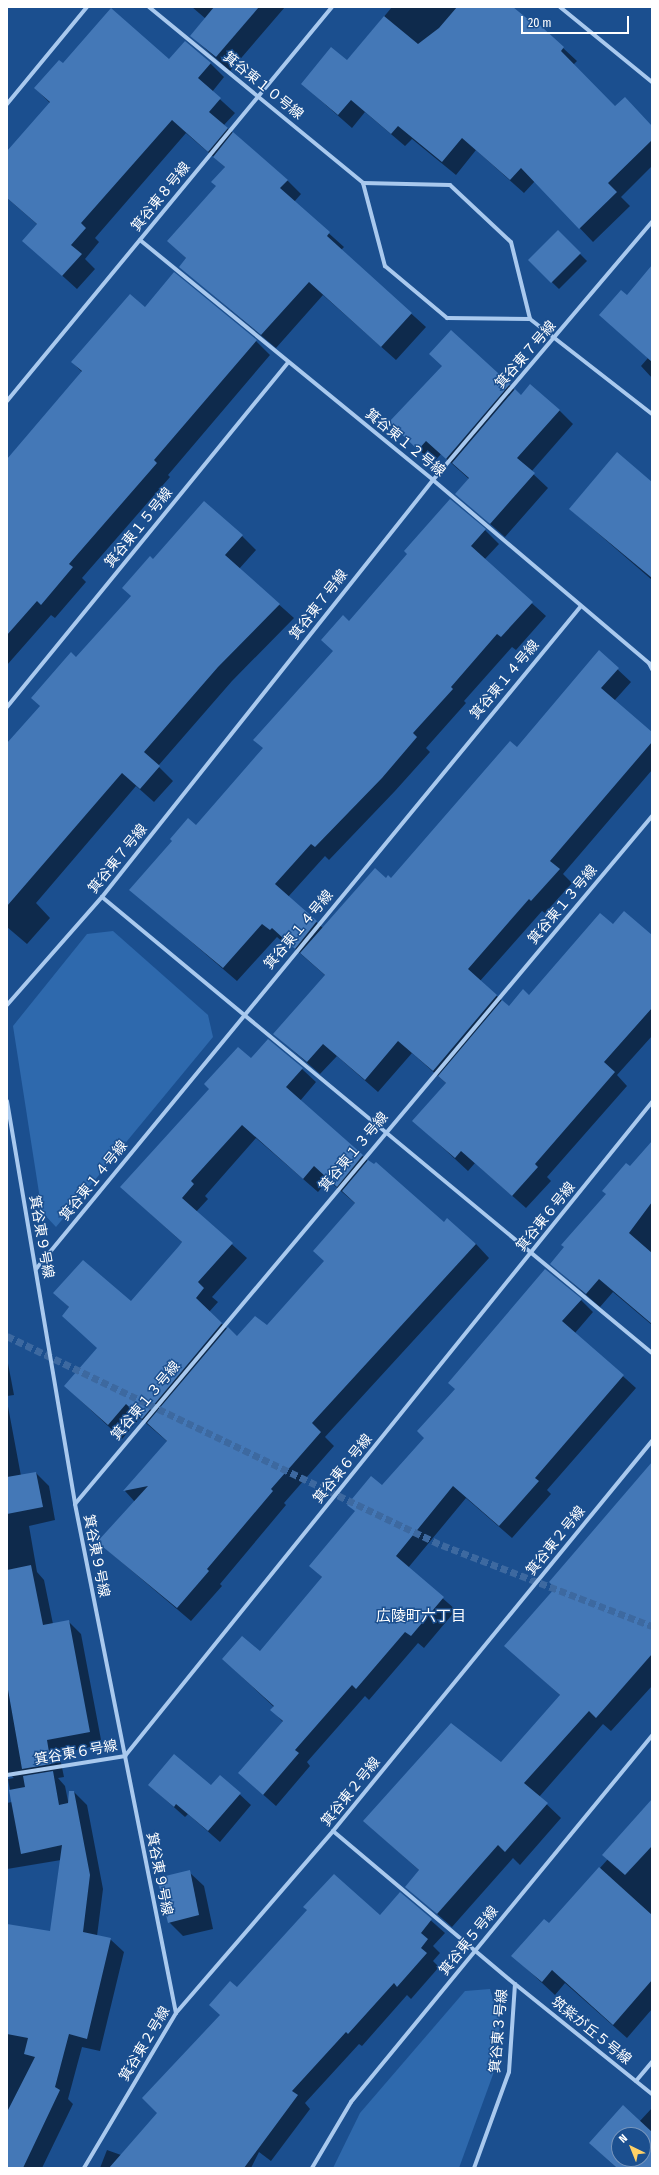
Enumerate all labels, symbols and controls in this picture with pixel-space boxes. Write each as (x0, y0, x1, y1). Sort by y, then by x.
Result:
scale bar (523, 8, 631, 34)
text: 20 m (528, 16, 552, 30)
street label: 箕谷東１０号線 (220, 49, 306, 123)
street label: 箕谷東８号線 (128, 159, 194, 235)
street label: 箕谷東７号線 (492, 318, 560, 392)
street label: 箕谷東１２号線 (362, 406, 448, 480)
street label: 箕谷東１５号線 (102, 485, 176, 571)
street label: 箕谷東７号線 (287, 567, 351, 643)
street label: 箕谷東１４号線 (467, 637, 543, 723)
street label: 箕谷東７号線 (85, 821, 151, 897)
street label: 箕谷東１３号線 (525, 862, 601, 948)
street label: 箕谷東１４号線 (261, 887, 337, 973)
street label: 箕谷東１３号線 (316, 1109, 392, 1195)
street label: 箕谷東１４号線 (57, 1138, 131, 1224)
street label: 箕谷東６号線 (513, 1179, 579, 1255)
street label: 箕谷東９号線 (25, 1194, 57, 1280)
street label: 箕谷東１３号線 (108, 1358, 184, 1444)
street label: 箕谷東６号線 (310, 1431, 376, 1507)
street label: 箕谷東２号線 (523, 1503, 589, 1579)
street label: 箕谷東９号線 (80, 1513, 112, 1599)
district label: 広陵町六丁目 (376, 1608, 466, 1626)
street label: 箕谷東６号線 (33, 1737, 119, 1769)
street label: 箕谷東２号線 (318, 1754, 384, 1830)
street label: 箕谷東９号線 (143, 1831, 175, 1917)
street label: 箕谷東５号線 (436, 1903, 502, 1979)
street label: 箕谷東３号線 (487, 1988, 511, 2074)
street label: 筑紫が丘５号線 (548, 1994, 634, 2068)
street label: 箕谷東２号線 (116, 2004, 174, 2084)
north arrow (611, 2127, 651, 2167)
text: N (616, 2132, 630, 2146)

